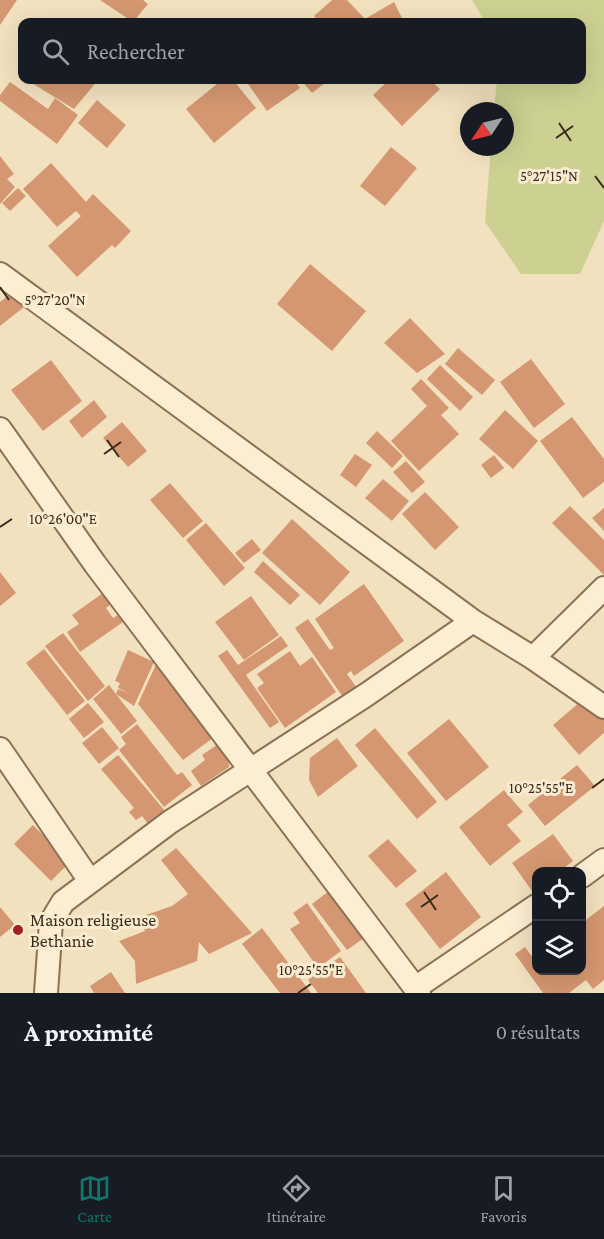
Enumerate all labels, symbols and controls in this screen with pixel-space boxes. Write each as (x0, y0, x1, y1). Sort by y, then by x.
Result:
search box (18, 18, 586, 84)
icon: search (39, 35, 72, 68)
text: Rechercher (87, 39, 185, 64)
north arrow (460, 102, 514, 156)
text: 5°27'15"N (520, 168, 578, 184)
text: 5°27'20"N (24, 292, 86, 308)
text: 10°26'00"E (29, 511, 97, 527)
text: 10°25'55"E (509, 780, 573, 796)
map controls (532, 867, 586, 975)
button: locate (532, 867, 586, 921)
place label: Maison religieuse Bethanie (30, 910, 156, 951)
button: layers (532, 921, 586, 975)
marker: Maison religieuse Bethanie (11, 923, 25, 937)
text: 10°25'55"E (279, 962, 343, 978)
text: À proximité (24, 1018, 153, 1047)
text: 0 résultats (496, 1021, 580, 1043)
tab: Carte (77, 1172, 112, 1225)
tab: Itinéraire (267, 1172, 326, 1225)
tab: Favoris (480, 1172, 527, 1225)

